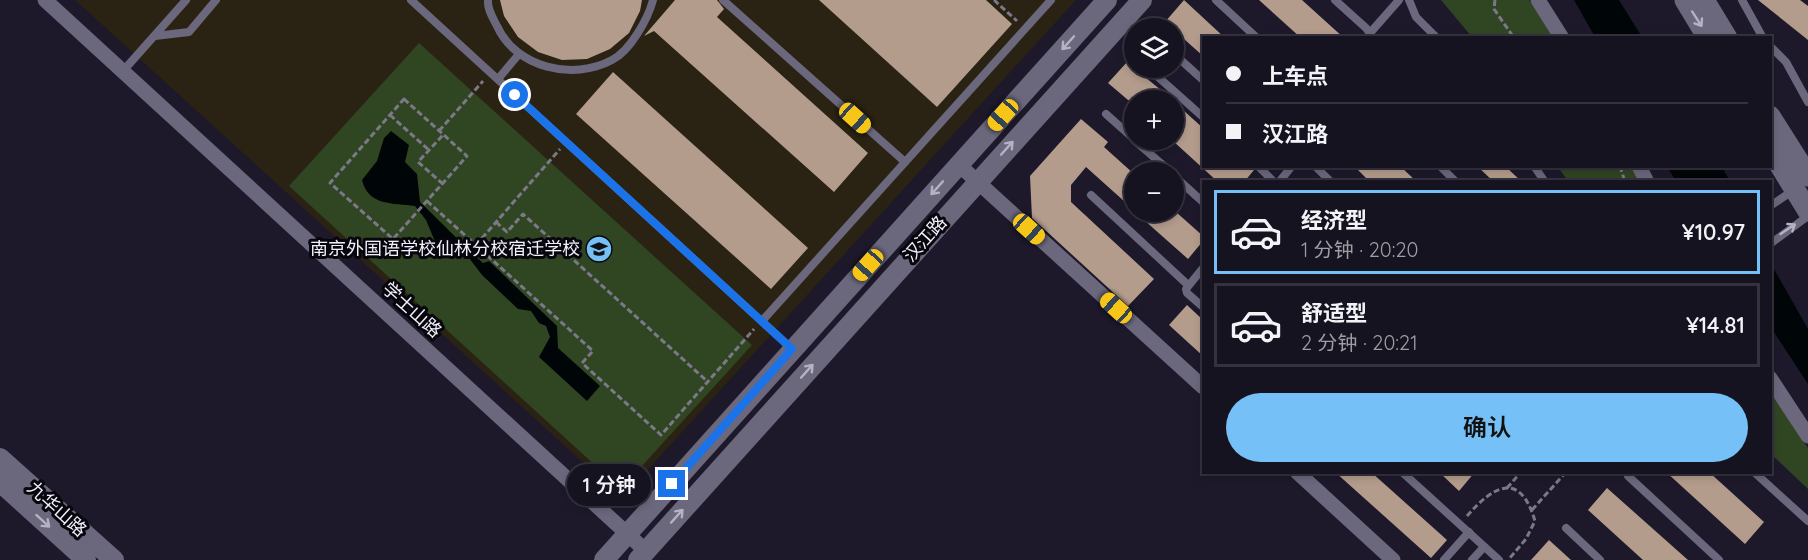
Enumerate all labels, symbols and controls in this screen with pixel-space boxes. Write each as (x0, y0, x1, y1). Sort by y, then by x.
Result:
one-way arrow (1690, 10, 1703, 27)
map controls (1124, 18, 1184, 222)
button: layers (1124, 18, 1184, 78)
one-way arrow (1061, 36, 1075, 51)
text: 上车点 (1262, 62, 1328, 90)
route start (501, 81, 528, 108)
button: + (1124, 90, 1184, 150)
car (984, 96, 1022, 134)
car (836, 99, 874, 137)
text: 汉江路 (1262, 120, 1328, 148)
one-way arrow (1000, 141, 1014, 156)
button: − (1124, 162, 1184, 222)
one-way arrow (930, 180, 944, 195)
icon: car (1229, 205, 1283, 259)
text: 经济型 (1301, 206, 1367, 234)
car (1010, 210, 1048, 248)
street label: 汉江路 (898, 211, 951, 266)
text: ¥10.97 (1682, 218, 1745, 246)
one-way arrow (1780, 223, 1797, 236)
school or university icon: 南京外国语学校仙林分校宿迁学校 (584, 234, 614, 264)
place label: 南京外国语学校仙林分校宿迁学校 (310, 237, 580, 260)
text: 1 分钟 · 20:20 (1301, 237, 1418, 262)
car (849, 246, 887, 284)
street label: 学士山路 (378, 277, 447, 342)
car (1097, 289, 1135, 327)
icon: car (1229, 298, 1283, 352)
text: 舒适型 (1301, 299, 1367, 327)
text: ¥14.81 (1686, 311, 1745, 339)
text: 2 分钟 · 20:21 (1301, 330, 1418, 355)
one-way arrow (800, 364, 814, 379)
button: 确认 (1226, 393, 1748, 462)
callout: 1 分钟 (567, 463, 651, 505)
route end (658, 470, 685, 497)
text: 1 分钟 (582, 472, 636, 497)
street label: 九华山路 (23, 476, 92, 541)
one-way arrow (670, 509, 684, 524)
one-way arrow (35, 514, 50, 528)

